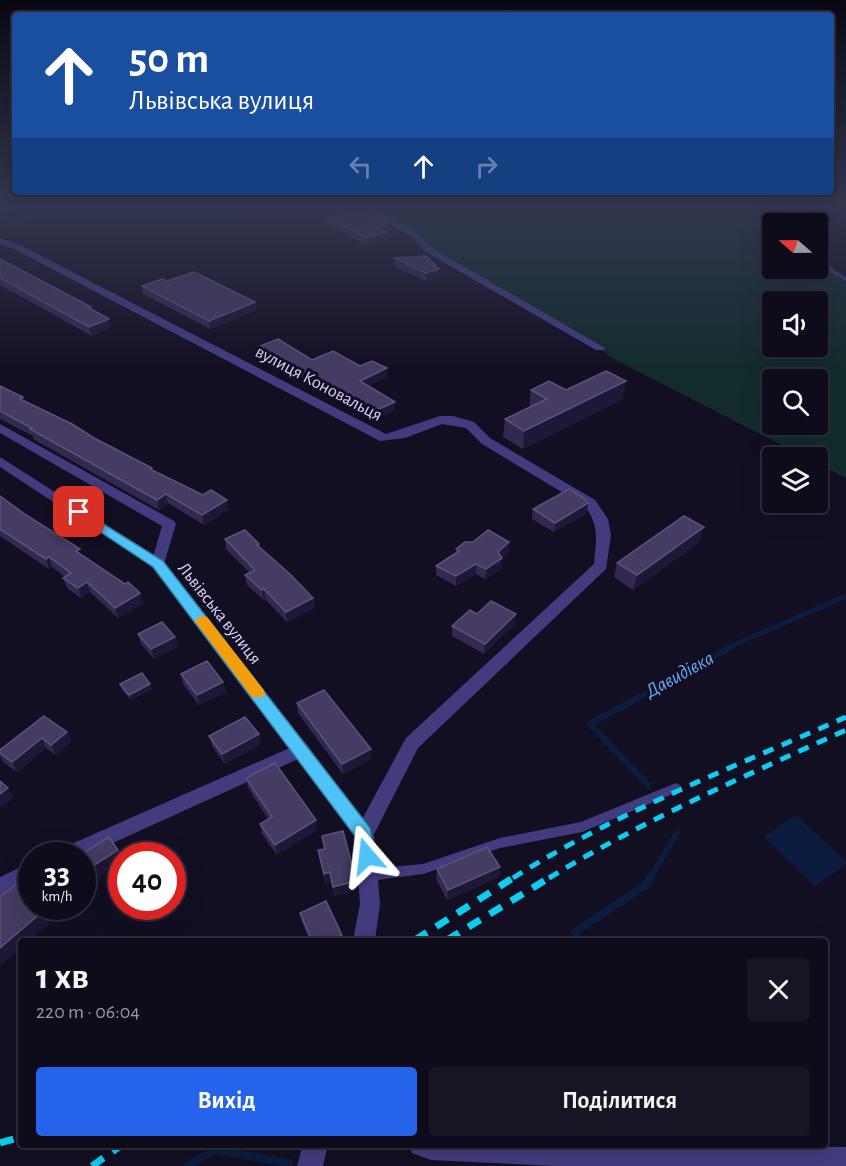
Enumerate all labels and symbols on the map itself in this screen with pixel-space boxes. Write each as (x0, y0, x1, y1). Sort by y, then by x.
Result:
north arrow (762, 213, 828, 279)
street label: вулиця Коновальця (252, 343, 385, 425)
pin (53, 486, 104, 537)
street label: Львівська вулиця (174, 559, 264, 668)
water label: Давидівка (641, 648, 717, 702)
position arrow (335, 824, 399, 888)
speed limit sign: 40 (108, 842, 186, 920)

